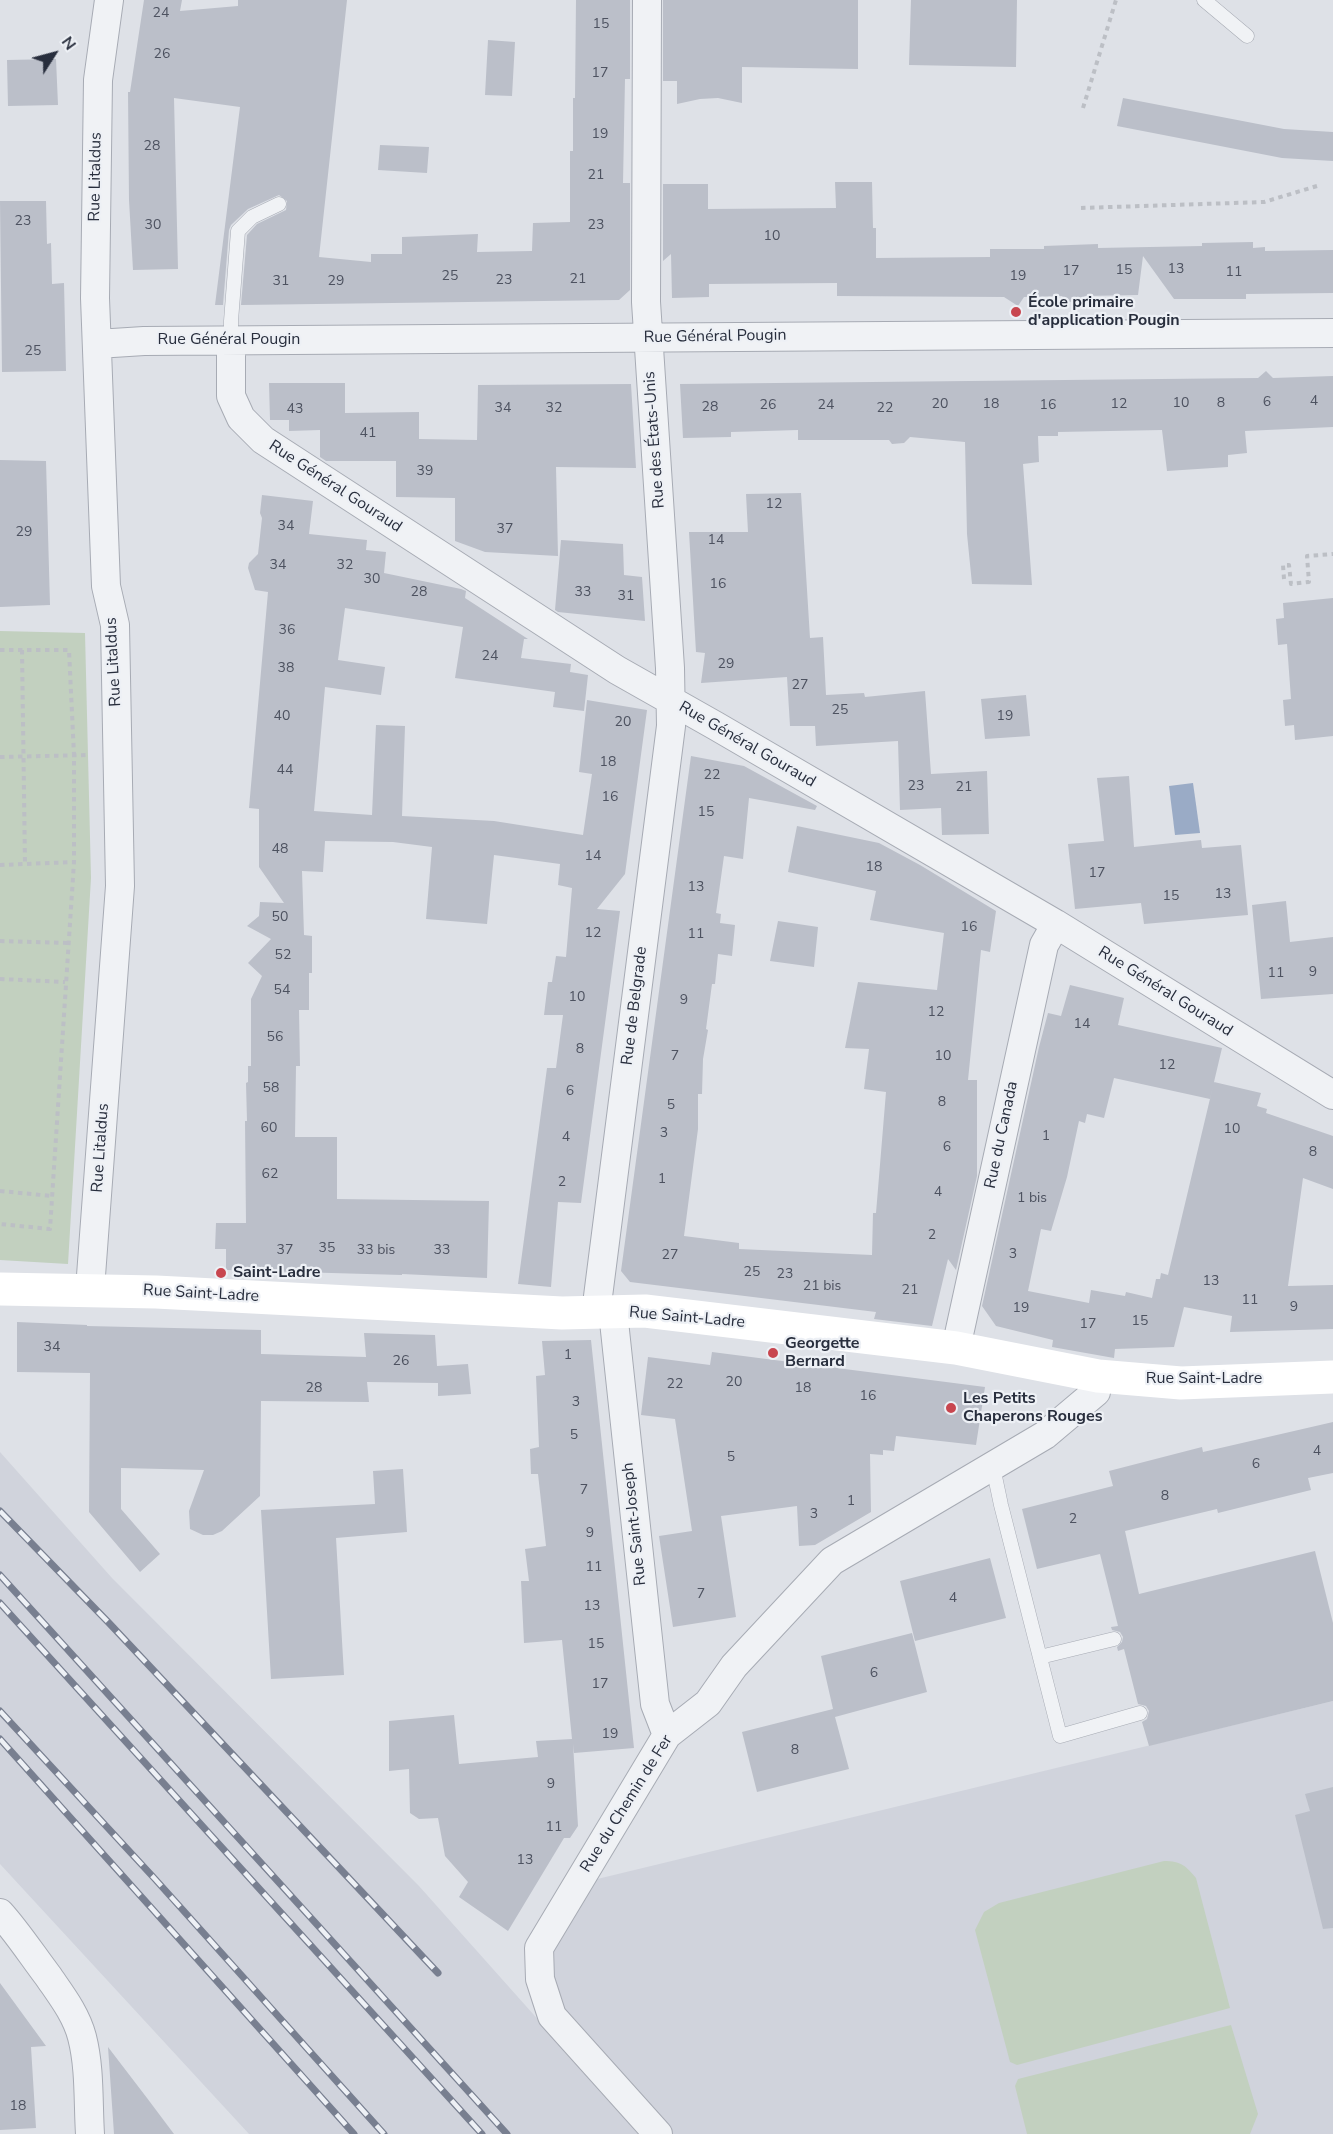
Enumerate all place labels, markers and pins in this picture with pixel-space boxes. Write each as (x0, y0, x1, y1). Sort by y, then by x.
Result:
place label: École primaire d'application Pougin (1028, 293, 1180, 331)
marker: École primaire d'application Pougin (1009, 305, 1023, 319)
place label: Saint-Ladre (233, 1263, 320, 1283)
marker: Saint-Ladre (214, 1266, 228, 1280)
place label: Georgette Bernard (785, 1334, 860, 1372)
marker: Georgette Bernard (766, 1346, 780, 1360)
place label: Les Petits Chaperons Rouges (963, 1389, 1102, 1427)
marker: Les Petits Chaperons Rouges (944, 1401, 958, 1415)

